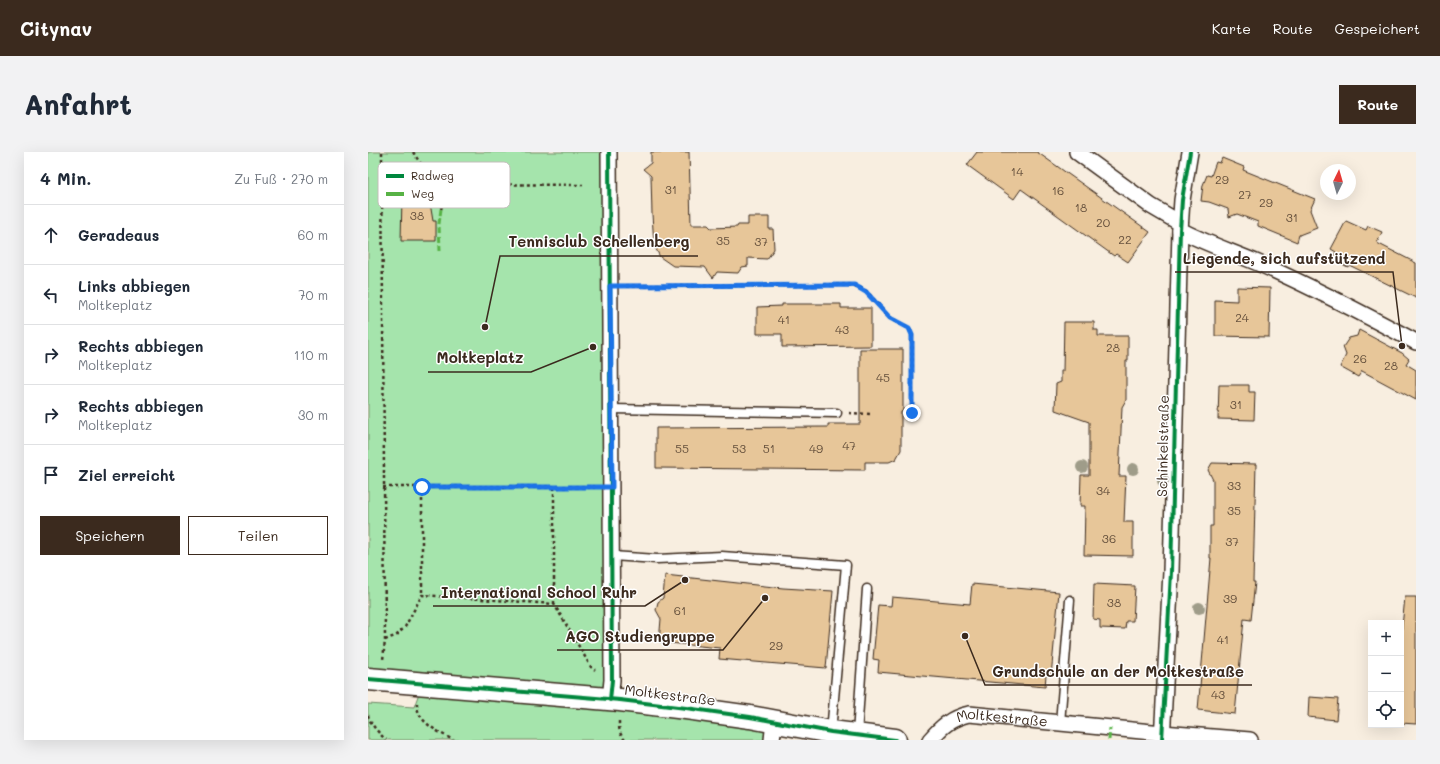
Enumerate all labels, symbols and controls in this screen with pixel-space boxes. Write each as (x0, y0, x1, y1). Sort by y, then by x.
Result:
text: Citynav (20, 16, 92, 41)
text: Karte (1212, 19, 1251, 38)
text: Route (1273, 19, 1313, 38)
text: Gespeichert (1335, 19, 1420, 38)
button: Route (1339, 85, 1416, 124)
text: Anfahrt (24, 86, 132, 122)
legend (378, 162, 510, 208)
house number: 14 (1011, 163, 1023, 179)
north arrow (1320, 164, 1356, 200)
text: 4 Min. (40, 167, 91, 189)
text: Radweg (411, 168, 454, 183)
text: Zu Fuß · 270 m (234, 170, 328, 187)
house number: 29 (1215, 171, 1229, 187)
house number: 31 (665, 181, 677, 197)
house number: 16 (1052, 182, 1064, 198)
text: Weg (411, 186, 434, 201)
house number: 27 (1238, 186, 1252, 202)
house number: 29 (1259, 194, 1273, 210)
house number: 18 (1075, 199, 1087, 215)
house number: 38 (410, 207, 424, 223)
house number: 31 (1286, 209, 1298, 225)
house number: 20 (1096, 214, 1111, 230)
icon: ahead (40, 224, 62, 246)
text: Geradeaus (78, 225, 159, 245)
text: 60 m (298, 226, 328, 243)
callout: Tennisclub Schellenberg (500, 229, 698, 256)
text: Tennisclub Schellenberg (508, 231, 690, 251)
house number: 22 (1118, 231, 1132, 247)
house number: 35 (716, 232, 730, 248)
house number: 37 (754, 233, 768, 249)
callout: Liegende, sich aufstützend (1175, 245, 1393, 272)
text: Liegende, sich aufstützend (1183, 248, 1386, 268)
text: Links abbiegen (78, 276, 190, 296)
icon: left (40, 284, 62, 306)
text: 70 m (298, 286, 328, 303)
text: Moltkeplatz (78, 296, 152, 313)
house number: 24 (1235, 309, 1249, 325)
house number: 41 (778, 311, 790, 327)
house number: 43 (835, 321, 849, 337)
text: Rechts abbiegen (78, 336, 203, 356)
house number: 28 (1106, 339, 1120, 355)
icon: right (40, 344, 62, 366)
callout: Moltkeplatz (428, 345, 531, 372)
text: 110 m (294, 346, 328, 363)
text: Moltkeplatz (437, 347, 524, 367)
house number: 26 (1353, 350, 1367, 366)
text: Moltkeplatz (78, 356, 152, 373)
house number: 28 (1384, 357, 1398, 373)
house number: 45 (876, 369, 890, 385)
street label: Schinkelstraße (1152, 395, 1173, 497)
text: Rechts abbiegen (78, 396, 203, 416)
house number: 31 (1230, 396, 1242, 412)
icon: right (40, 404, 62, 426)
route end (903, 404, 921, 422)
text: 30 m (298, 406, 328, 423)
text: Moltkeplatz (78, 416, 152, 433)
house number: 47 (842, 437, 856, 453)
house number: 55 (675, 440, 689, 456)
house number: 53 (732, 440, 746, 456)
house number: 51 (763, 440, 775, 456)
house number: 49 (809, 440, 823, 456)
icon: arrive (40, 464, 62, 486)
text: Ziel erreicht (78, 465, 175, 485)
house number: 33 (1227, 477, 1241, 493)
route start (413, 478, 431, 496)
house number: 34 (1096, 482, 1110, 498)
house number: 35 (1227, 502, 1241, 518)
button: Speichern (40, 516, 180, 555)
button: Teilen (188, 516, 328, 555)
house number: 36 (1102, 530, 1116, 546)
house number: 37 (1225, 533, 1239, 549)
callout: International School Ruhr (433, 579, 645, 606)
text: International School Ruhr (441, 582, 637, 602)
house number: 39 (1223, 590, 1237, 606)
house number: 38 (1107, 594, 1121, 610)
house number: 61 (674, 602, 686, 618)
map controls (1368, 620, 1404, 728)
button: + (1368, 620, 1404, 656)
callout: AGO Studiengruppe (557, 623, 723, 650)
text: AGO Studiengruppe (565, 626, 715, 646)
house number: 41 (1217, 631, 1229, 647)
house number: 29 (769, 637, 783, 653)
button: − (1368, 656, 1404, 692)
callout: Grundschule an der Moltkestraße (985, 658, 1252, 685)
text: Grundschule an der Moltkestraße (992, 661, 1244, 681)
street label: Moltkestraße (623, 679, 717, 710)
house number: 43 (1211, 686, 1225, 702)
button: locate (1368, 692, 1404, 728)
street label: Moltkestraße (953, 704, 1049, 731)

